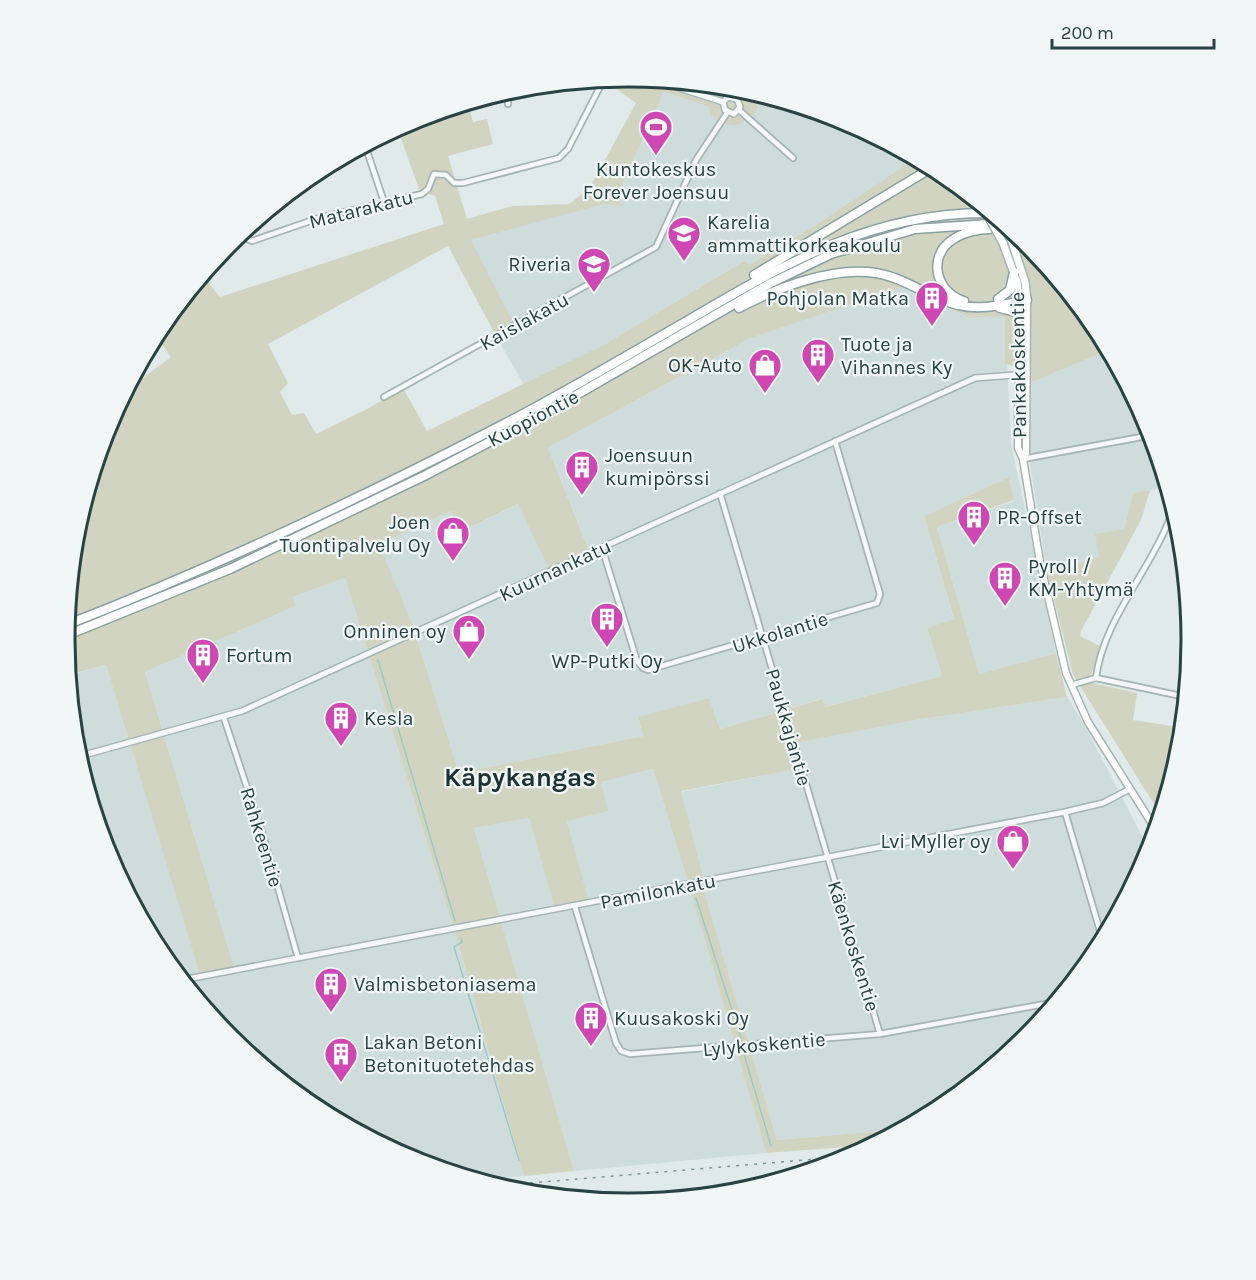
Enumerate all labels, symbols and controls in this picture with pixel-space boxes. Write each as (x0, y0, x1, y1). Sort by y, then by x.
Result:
scale bar (1052, 12, 1214, 50)
text: 200 m (1061, 22, 1114, 44)
sports icon: Kuntokeskus Forever Joensuu (638, 109, 674, 156)
place label: Kuntokeskus Forever Joensuu (583, 158, 729, 204)
street label: Matarakatu (307, 185, 416, 234)
place label: Karelia ammattikorkeakoulu (707, 211, 901, 257)
school or university icon: Karelia ammattikorkeakoulu (666, 215, 702, 262)
school or university icon: Riveria (576, 246, 612, 293)
place label: Riveria (508, 253, 571, 276)
building icon: Pohjolan Matka (914, 280, 950, 327)
place label: Pohjolan Matka (767, 287, 909, 310)
street label: Kaislakatu (476, 288, 573, 355)
street label: Pankakoskentie (1006, 292, 1031, 438)
place label: Tuote ja Vihannes Ky (841, 333, 952, 379)
building icon: Tuote ja Vihannes Ky (800, 337, 836, 384)
shop icon: OK-Auto (747, 347, 783, 394)
place label: OK-Auto (668, 354, 742, 377)
street label: Kuopiontie (484, 385, 583, 452)
place label: Joensuun kumipörssi (605, 444, 710, 490)
building icon: Joensuun kumipörssi (564, 449, 600, 496)
building icon: PR-Offset (956, 499, 992, 546)
place label: PR-Offset (997, 506, 1082, 529)
place label: Joen Tuontipalvelu Oy (279, 511, 430, 557)
shop icon: Joen Tuontipalvelu Oy (435, 515, 471, 562)
street label: Kuurnankatu (496, 535, 615, 606)
place label: Pyroll / KM-Yhtymä (1028, 555, 1134, 601)
building icon: Pyroll / KM-Yhtymä (987, 560, 1023, 607)
building icon: WP-Putki Oy (589, 601, 625, 648)
street label: Ukkolantie (729, 607, 831, 658)
shop icon: Onninen oy (451, 613, 487, 660)
place label: Onninen oy (344, 620, 446, 643)
building icon: Fortum (185, 637, 221, 684)
place label: Fortum (226, 644, 292, 667)
place label: WP-Putki Oy (552, 650, 662, 673)
street label: Paukkajantie (761, 666, 816, 788)
building icon: Kesla (323, 700, 359, 747)
place label: Kesla (364, 707, 414, 730)
district label: Käpykangas (444, 762, 596, 793)
street label: Rahkeentie (235, 785, 288, 890)
shop icon: Lvi Myller oy (995, 823, 1031, 870)
place label: Lvi Myller oy (880, 830, 990, 853)
street label: Pamilonkatu (598, 869, 718, 914)
street label: Käenkoskentie (823, 878, 884, 1014)
building icon: Valmisbetoniasema (313, 966, 349, 1013)
place label: Valmisbetoniasema (354, 973, 537, 996)
building icon: Kuusakoski Oy (573, 1000, 609, 1047)
place label: Kuusakoski Oy (614, 1007, 749, 1030)
street label: Lylykoskentie (702, 1028, 826, 1061)
place label: Lakan Betoni Betonituotetehdas (364, 1031, 535, 1077)
building icon: Lakan Betoni Betonituotetehdas (323, 1036, 359, 1083)

